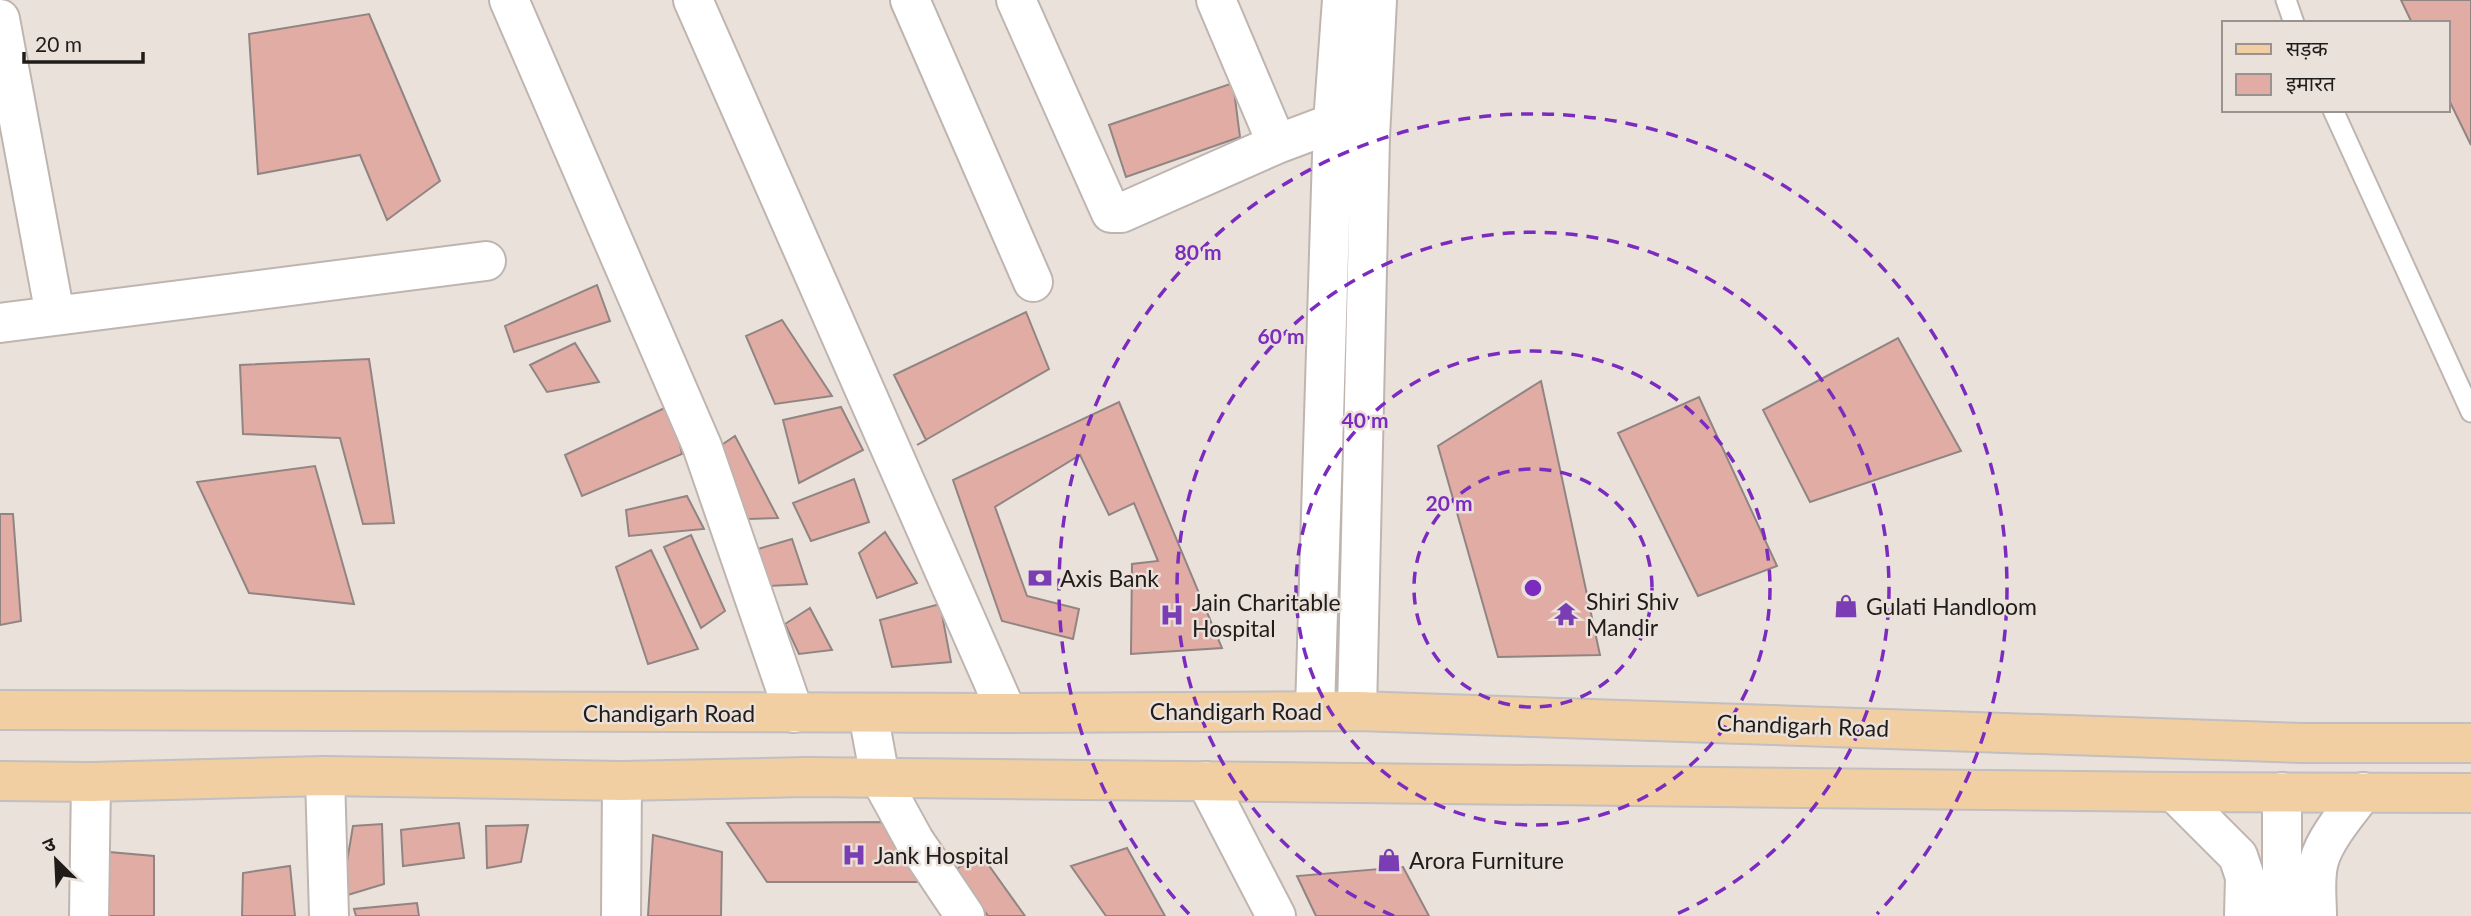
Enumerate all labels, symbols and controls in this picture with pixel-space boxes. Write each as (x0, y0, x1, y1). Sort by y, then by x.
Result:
scale bar (24, 21, 144, 65)
legend (2222, 21, 2450, 112)
text: 20 m (35, 31, 82, 56)
text: सड़क (2286, 35, 2328, 60)
text: इमारत (2286, 70, 2336, 95)
text: 80 m (1174, 239, 1222, 264)
text: 60 m (1257, 323, 1305, 348)
text: 40 m (1341, 407, 1389, 432)
text: 20 m (1425, 490, 1473, 515)
bank icon: Axis Bank (1026, 564, 1054, 592)
place label: Axis Bank (1060, 564, 1159, 592)
centre of rings (1521, 576, 1545, 600)
place label: Shiri Shiv Mandir (1586, 587, 1679, 641)
place label: Jain Charitable Hospital (1192, 588, 1341, 642)
shop icon: Gulati Handloom (1832, 592, 1860, 620)
place label: Gulati Handloom (1866, 592, 2037, 620)
temple icon: Shiri Shiv Mandir (1552, 600, 1580, 628)
hospital icon: Jain Charitable Hospital (1158, 601, 1186, 629)
street label: Chandigarh Road (1150, 697, 1322, 725)
street label: Chandigarh Road (583, 699, 755, 727)
street label: Chandigarh Road (1716, 708, 1890, 742)
north arrow (21, 825, 91, 895)
text: उ (39, 831, 59, 857)
hospital icon: Jank Hospital (840, 841, 868, 869)
place label: Jank Hospital (874, 841, 1009, 869)
shop icon: Arora Furniture (1375, 846, 1403, 874)
place label: Arora Furniture (1409, 846, 1564, 874)

